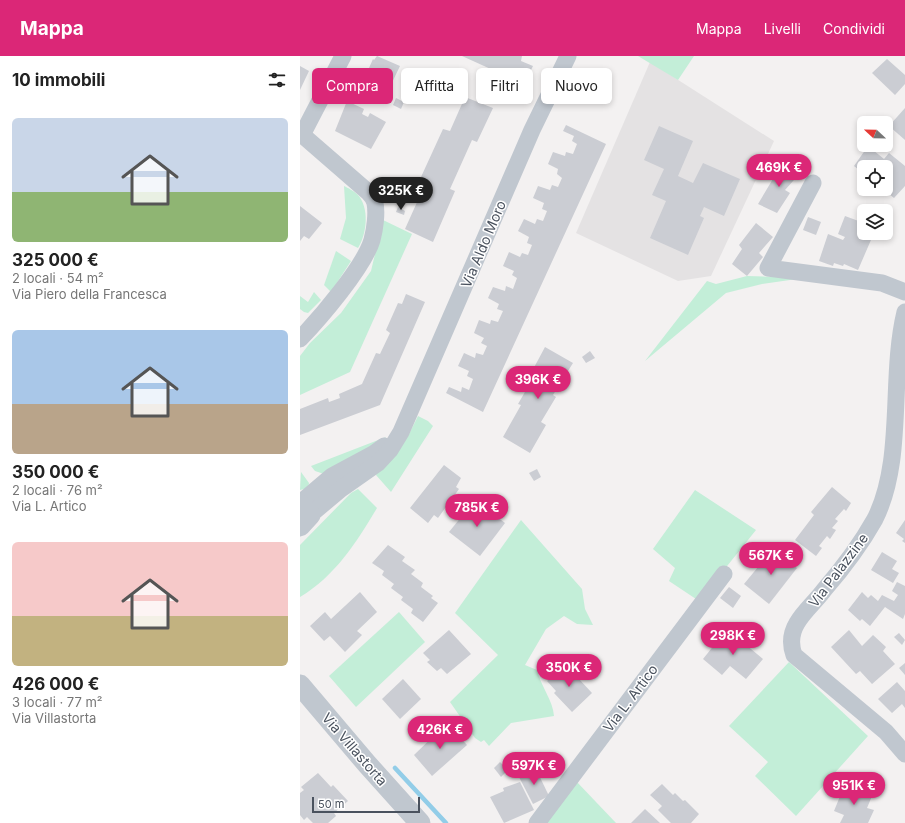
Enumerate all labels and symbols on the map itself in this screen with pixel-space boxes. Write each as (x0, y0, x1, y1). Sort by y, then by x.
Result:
north arrow (857, 116, 893, 152)
pin: 469K € (746, 154, 812, 188)
pin: 325K € (368, 177, 434, 211)
street label: Via Aldo Moro (457, 198, 509, 290)
pin: 396K € (505, 366, 571, 400)
pin: 785K € (444, 494, 510, 528)
street label: Via Palazzine (805, 530, 871, 610)
pin: 567K € (738, 542, 804, 576)
pin: 298K € (700, 622, 766, 656)
pin: 350K € (536, 654, 602, 688)
street label: Via L. Artico (599, 661, 661, 735)
street label: Via Villastorta (319, 709, 391, 789)
pin: 426K € (407, 716, 473, 750)
pin: 597K € (501, 752, 567, 786)
pin: 951K € (821, 772, 887, 806)
scale bar (312, 795, 420, 814)

